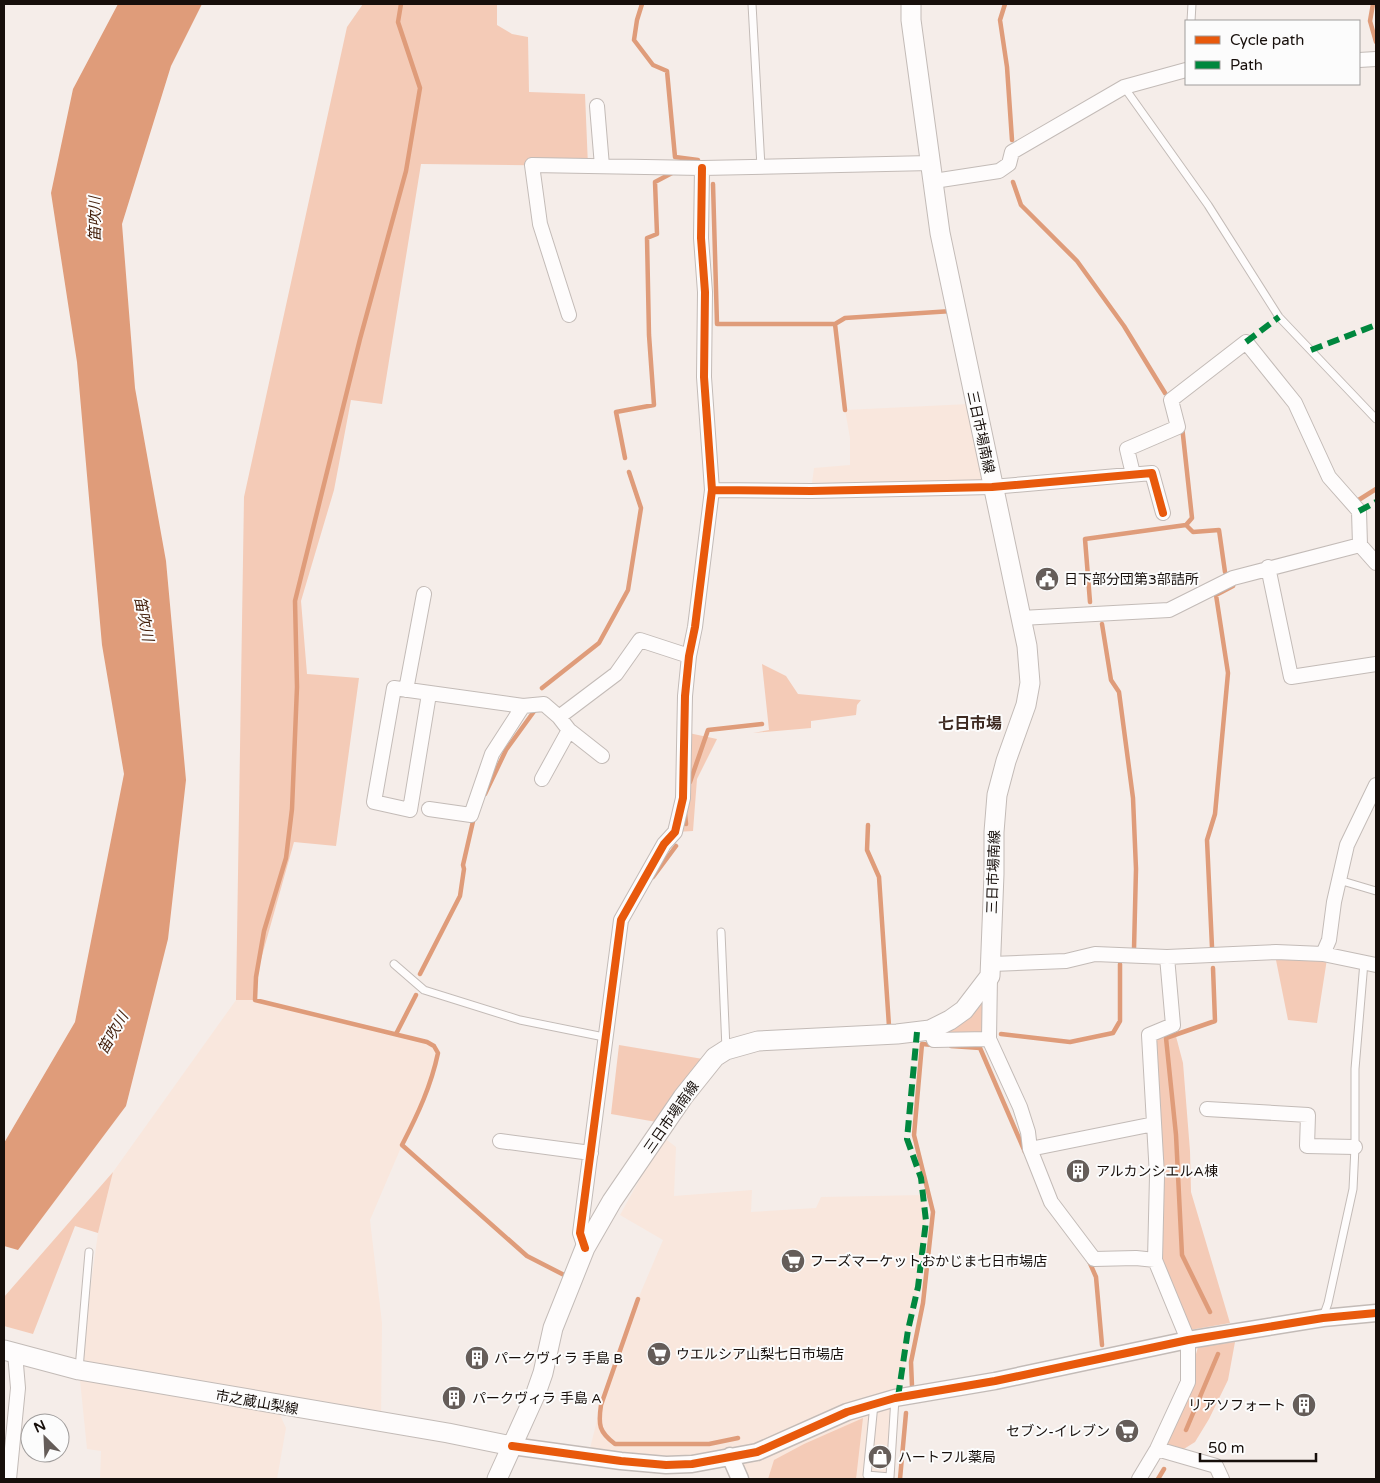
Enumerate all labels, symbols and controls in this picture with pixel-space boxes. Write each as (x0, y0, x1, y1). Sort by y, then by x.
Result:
legend (1185, 20, 1360, 85)
text: Cycle path (1230, 31, 1304, 49)
text: Path (1230, 56, 1263, 74)
water label: 笛吹川 (86, 195, 104, 242)
street label: 三日市場南線 (963, 389, 998, 475)
public building icon: 日下部分団第3部詰所 (1034, 566, 1060, 592)
place label: 日下部分団第3部詰所 (1064, 571, 1199, 588)
water label: 笛吹川 (131, 595, 158, 645)
district label: 七日市場 (938, 714, 1002, 734)
street label: 三日市場南線 (984, 830, 1003, 914)
water label: 笛吹川 (94, 1007, 133, 1057)
street label: 三日市場南線 (640, 1078, 702, 1157)
building icon: アルカンシエルA棟 (1065, 1158, 1091, 1184)
place label: アルカンシエルA棟 (1096, 1163, 1218, 1180)
supermarket icon: フーズマーケットおかじま七日市場店 (780, 1248, 806, 1274)
place label: フーズマーケットおかじま七日市場店 (810, 1253, 1047, 1270)
supermarket icon: ウエルシア山梨七日市場店 (646, 1341, 672, 1367)
building icon: パークヴィラ 手島 B (464, 1345, 490, 1371)
place label: ウエルシア山梨七日市場店 (676, 1346, 844, 1363)
place label: パークヴィラ 手島 B (494, 1350, 623, 1367)
building icon: パークヴィラ 手島 A (441, 1385, 467, 1411)
street label: 市之蔵山梨線 (214, 1387, 300, 1418)
place label: パークヴィラ 手島 A (472, 1390, 602, 1407)
building icon: リアソフォート (1291, 1392, 1317, 1418)
place label: リアソフォート (1188, 1397, 1286, 1414)
north arrow (20, 1413, 70, 1463)
text: N (31, 1417, 49, 1437)
supermarket icon: セブン-イレブン (1114, 1418, 1140, 1444)
place label: セブン-イレブン (1006, 1423, 1110, 1440)
scale bar (1200, 1430, 1316, 1462)
text: 50 m (1208, 1439, 1245, 1457)
shop icon: ハートフル薬局 (867, 1444, 893, 1470)
place label: ハートフル薬局 (898, 1449, 996, 1466)

